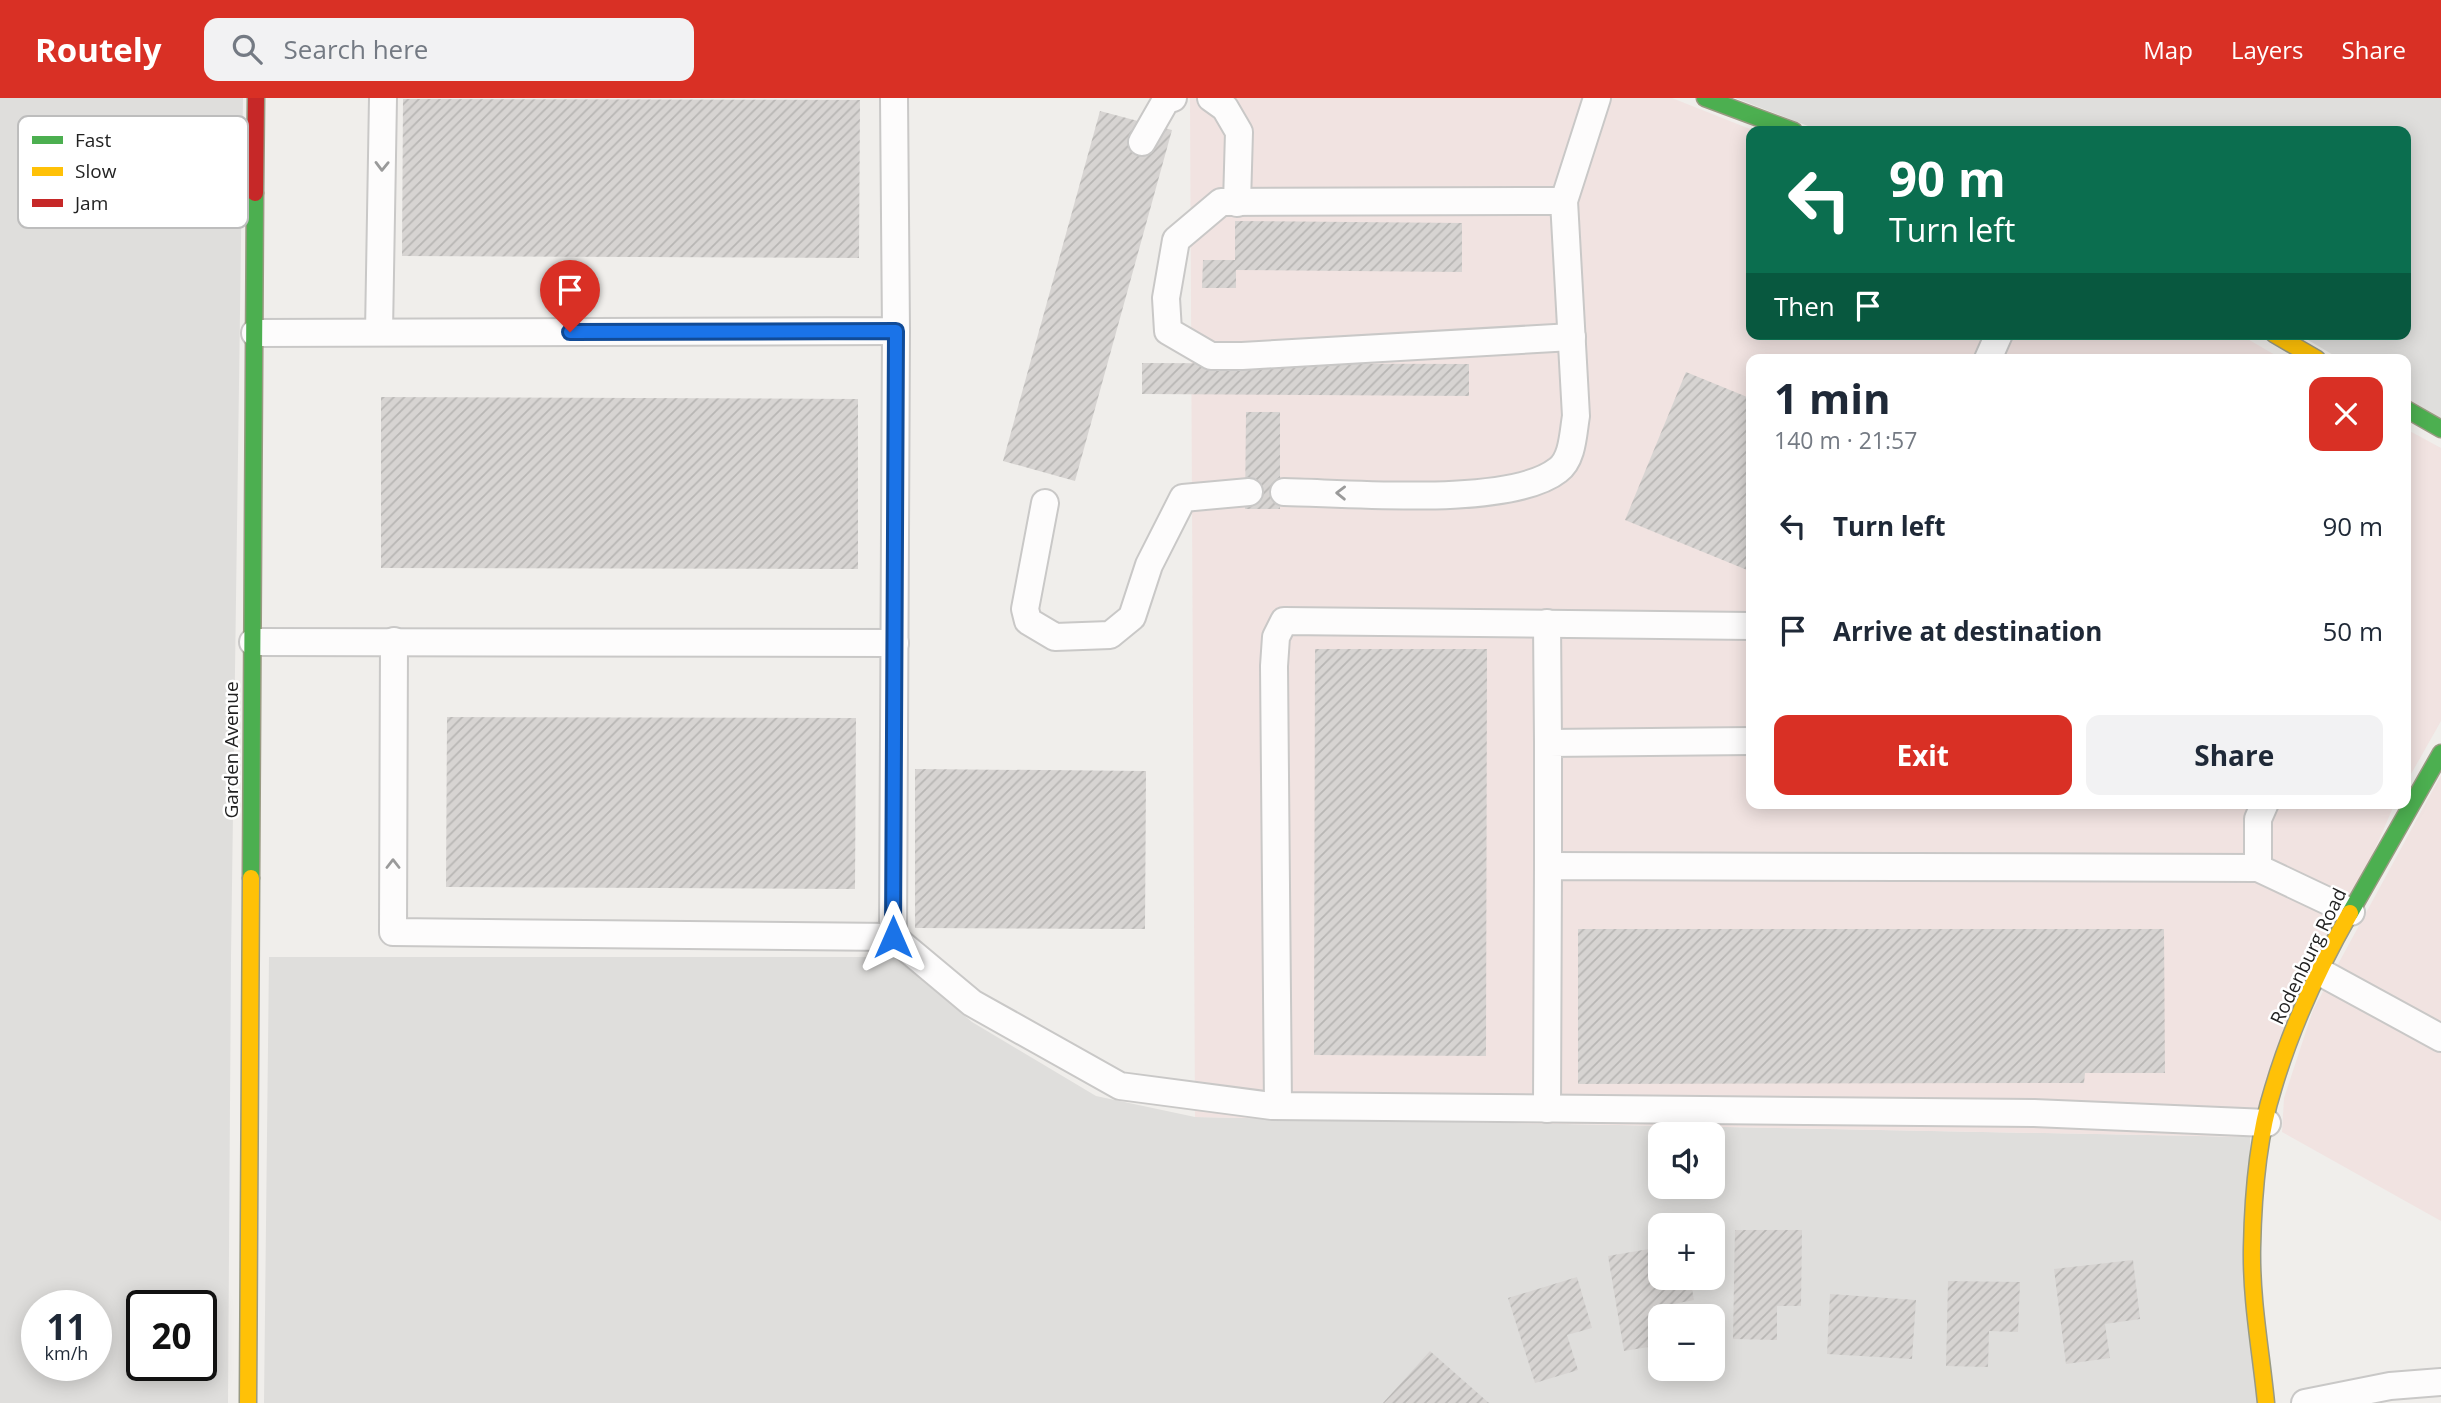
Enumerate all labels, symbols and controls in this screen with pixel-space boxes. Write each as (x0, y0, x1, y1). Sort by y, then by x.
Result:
search box (204, 18, 694, 81)
text: Routely (35, 27, 162, 72)
icon: search (228, 30, 266, 68)
text: Search here (284, 31, 428, 67)
text: Map (2143, 33, 2193, 66)
text: Layers (2231, 33, 2304, 66)
text: Share (2342, 33, 2406, 66)
legend (18, 116, 248, 228)
text: Fast (75, 127, 111, 153)
text: 90 m (1889, 145, 2006, 211)
icon: left (1774, 154, 1865, 245)
text: Slow (75, 158, 117, 184)
one-way arrow (374, 161, 390, 172)
text: Jam (73, 190, 108, 216)
text: Turn left (1889, 208, 2015, 251)
pin (540, 260, 600, 332)
icon: arrive (551, 271, 589, 309)
icon: arrive (1849, 287, 1887, 325)
text: Then (1774, 288, 1835, 324)
text: 1 min (1774, 369, 1891, 426)
button: close (2309, 377, 2383, 451)
text: 140 m · 21:57 (1774, 424, 1917, 456)
one-way arrow (1336, 485, 1346, 501)
icon: left (1774, 507, 1812, 545)
text: Turn left (1833, 508, 1945, 544)
text: 90 m (2322, 508, 2383, 544)
icon: arrive (1774, 612, 1812, 650)
text: Arrive at destination (1833, 613, 2102, 649)
text: 50 m (2322, 613, 2383, 649)
street label: Garden Avenue (218, 681, 244, 819)
button: Exit (1774, 715, 2072, 795)
button: Share (2086, 715, 2383, 795)
one-way arrow (385, 858, 401, 868)
street label: Rodenburg Road (2264, 883, 2352, 1029)
position arrow (856, 900, 930, 974)
map controls (1648, 1122, 1725, 1381)
button: sound (1648, 1122, 1725, 1199)
button: + (1648, 1213, 1725, 1290)
speed limit sign: 20 (126, 1290, 217, 1381)
text: 11 (46, 1303, 87, 1350)
button: − (1648, 1304, 1725, 1381)
text: km/h (45, 1341, 88, 1365)

